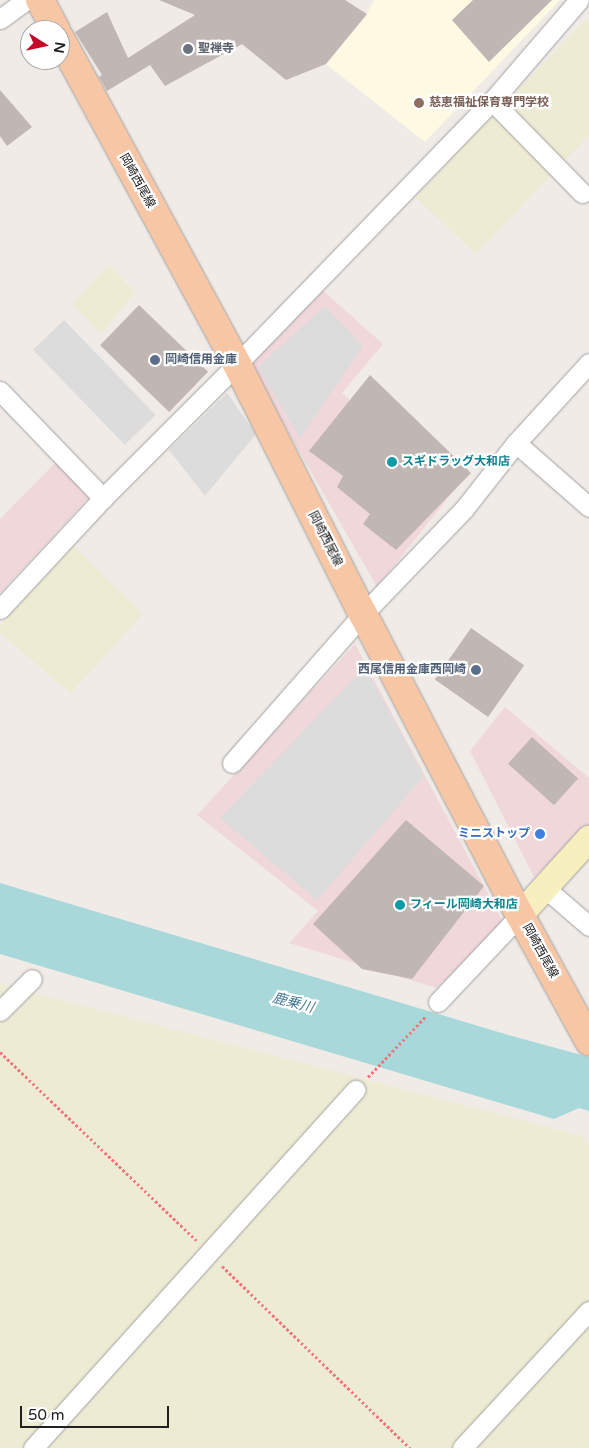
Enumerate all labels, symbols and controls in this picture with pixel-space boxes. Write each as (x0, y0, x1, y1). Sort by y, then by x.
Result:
north arrow (20, 20, 70, 70)
text: N (50, 41, 69, 55)
place label: 聖禅寺 (198, 42, 234, 56)
marker: 聖禅寺 (182, 43, 194, 55)
place label: 慈恵福祉保育専門学校 (429, 96, 549, 110)
marker: 慈恵福祉保育専門学校 (413, 97, 425, 109)
street label: 岡崎西尾線 (116, 151, 158, 211)
place label: 岡崎信用金庫 (165, 353, 237, 367)
marker: 岡崎信用金庫 (149, 354, 161, 366)
place label: スギドラッグ大和店 (402, 455, 510, 469)
marker: スギドラッグ大和店 (386, 456, 398, 468)
street label: 岡崎西尾線 (305, 509, 345, 569)
place label: 西尾信用金庫西岡崎 (358, 663, 466, 677)
marker: 西尾信用金庫西岡崎 (470, 664, 482, 676)
place label: ミニストップ (458, 827, 530, 841)
marker: ミニストップ (534, 828, 546, 840)
place label: フィール岡崎大和店 (410, 898, 518, 912)
marker: フィール岡崎大和店 (394, 899, 406, 911)
street label: 岡崎西尾線 (519, 921, 561, 981)
water label: 鹿乗川 (271, 989, 315, 1017)
scale bar (22, 1396, 171, 1428)
text: 50 m (28, 1406, 65, 1424)

